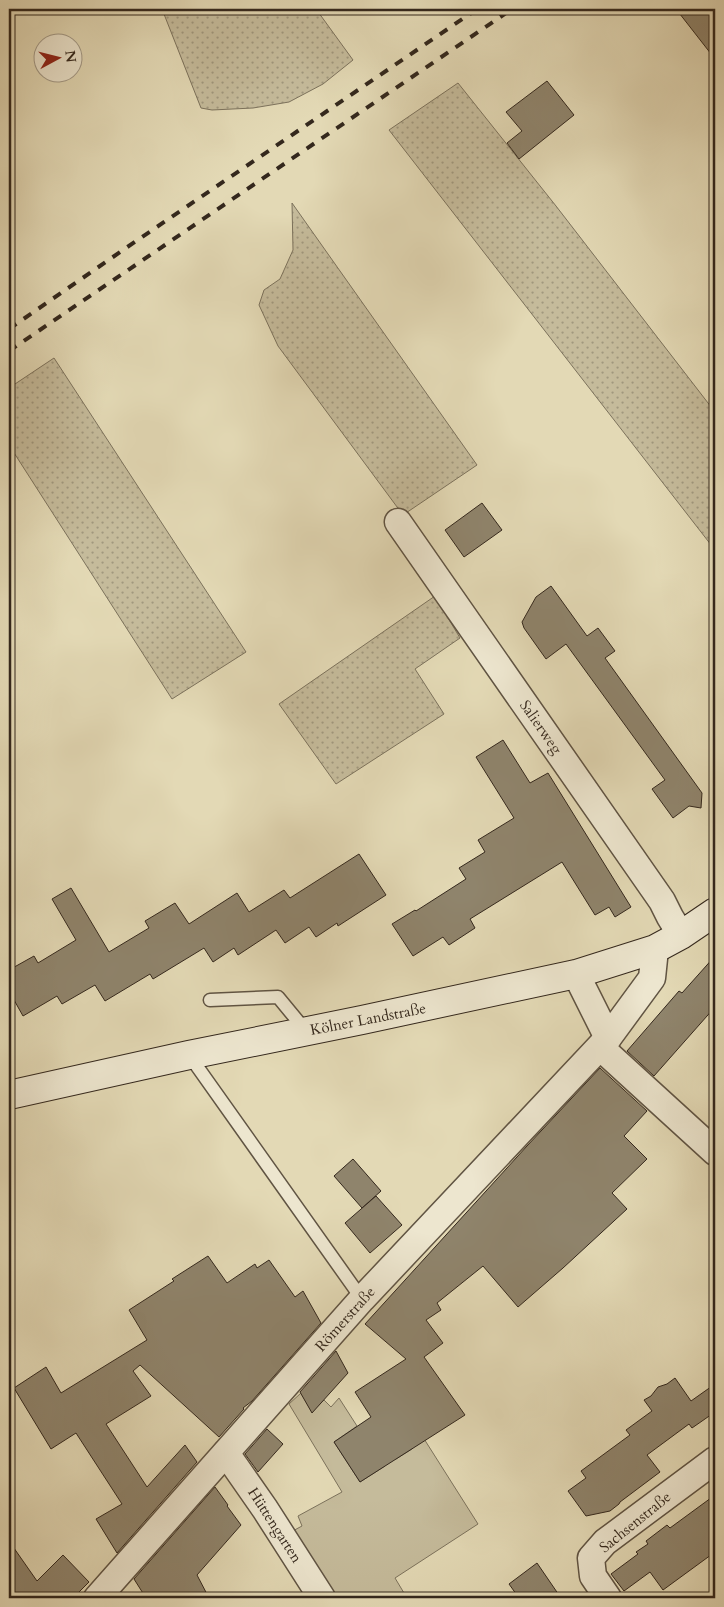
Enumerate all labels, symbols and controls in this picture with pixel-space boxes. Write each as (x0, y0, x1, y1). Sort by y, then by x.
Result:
north arrow (32, 32, 82, 82)
text: N (60, 49, 81, 64)
street label: Salierweg (515, 696, 567, 758)
street label: Kölner Landstraße (308, 998, 428, 1040)
street label: Römerstraße (310, 1282, 380, 1356)
street label: Hüttengarten (243, 1483, 307, 1567)
street label: Sachsenstraße (595, 1487, 675, 1557)

